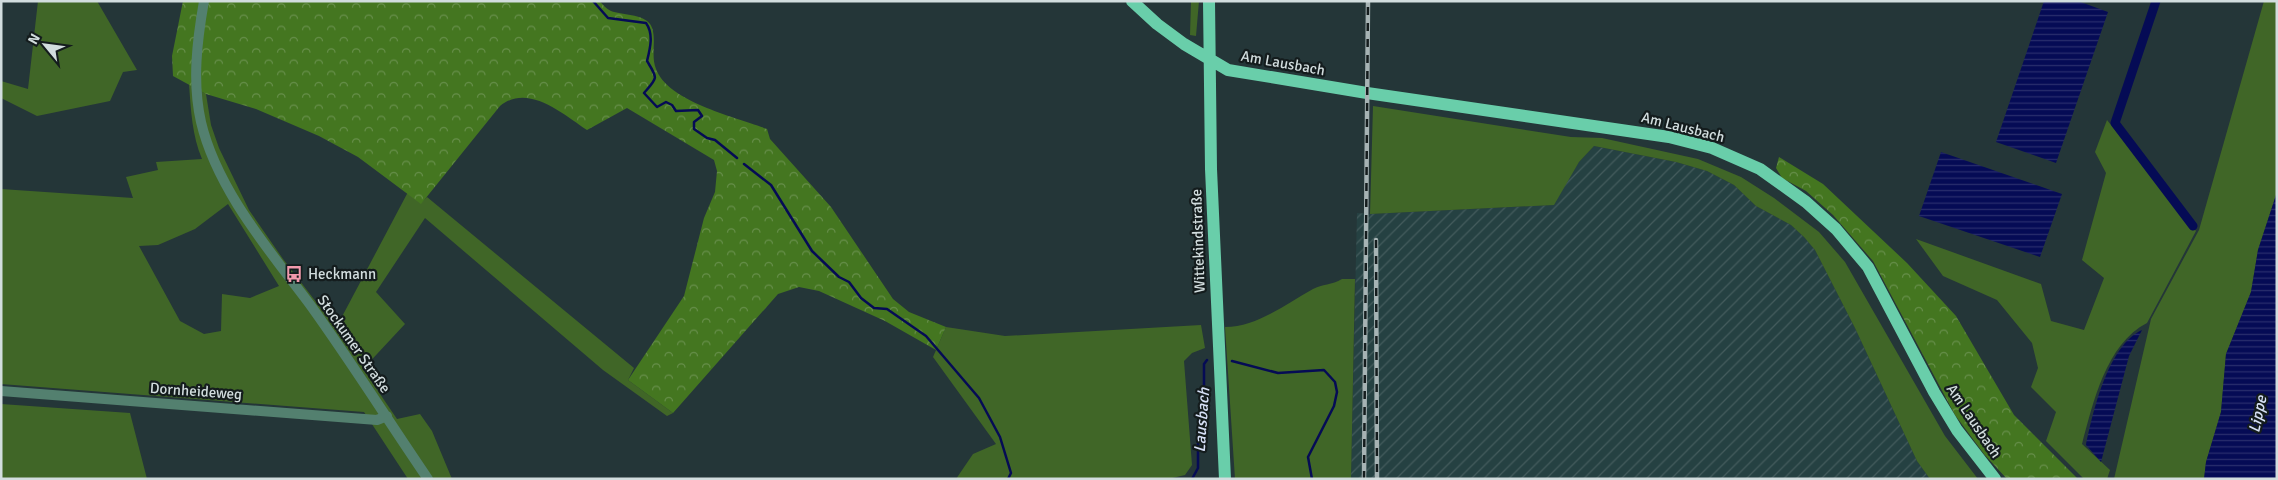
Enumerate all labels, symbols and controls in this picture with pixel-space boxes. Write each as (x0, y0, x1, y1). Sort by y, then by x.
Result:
north arrow (20, 20, 70, 70)
text: N (24, 31, 44, 47)
street label: Am Lausbach (1239, 47, 1327, 79)
street label: Am Lausbach (1639, 108, 1727, 146)
street label: Wittekindstraße (1187, 189, 1209, 293)
bus stop icon: Heckmann (284, 264, 304, 284)
place label: Heckmann (308, 265, 376, 283)
street label: Stockumer Straße (313, 291, 395, 397)
street label: Dornheideweg (149, 379, 243, 403)
street label: Am Lausbach (1943, 381, 2005, 461)
water label: Lausbach (1190, 386, 1214, 453)
water label: Lippe (2244, 393, 2272, 435)

